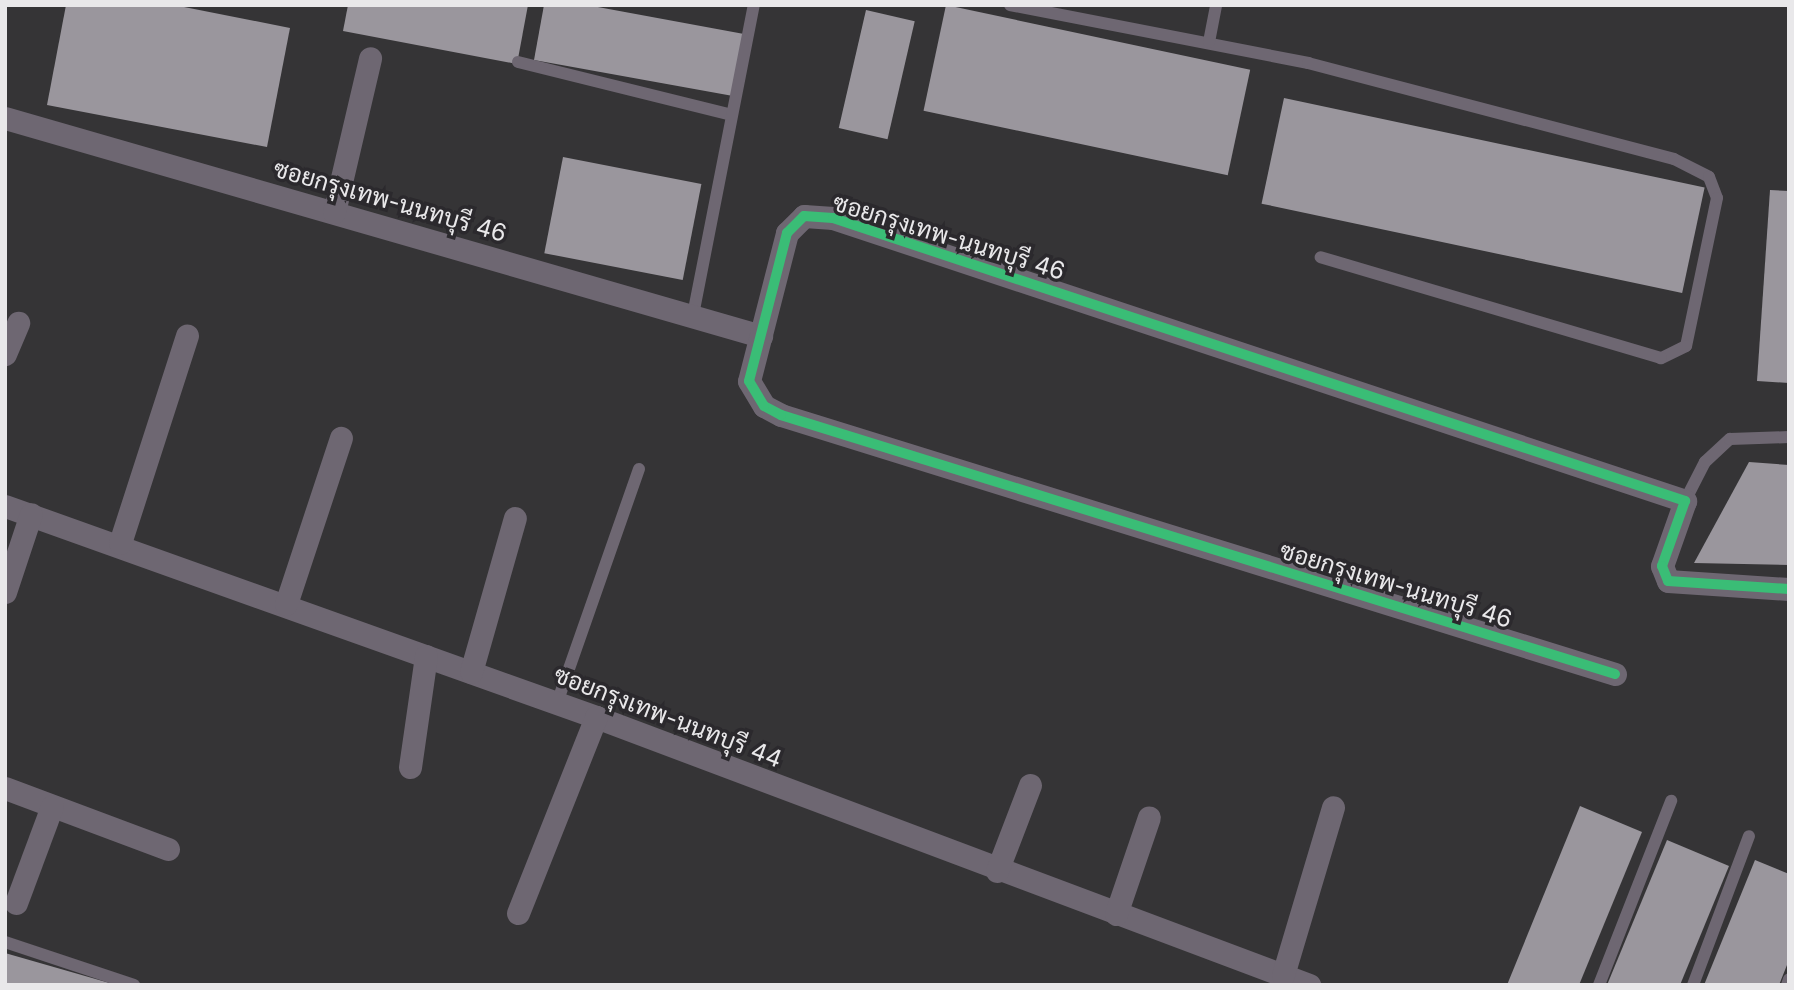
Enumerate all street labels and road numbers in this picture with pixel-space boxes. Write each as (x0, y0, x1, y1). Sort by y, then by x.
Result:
street label: ซอยกรุงเทพ-นนทบุรี 46 (270, 154, 510, 248)
street label: ซอยกรุงเทพ-นนทบุรี 46 (830, 188, 1068, 286)
street label: ซอยกรุงเทพ-นนทบุรี 46 (1277, 536, 1515, 634)
street label: ซอยกรุงเทพ-นนทบุรี 44 (550, 660, 786, 774)

